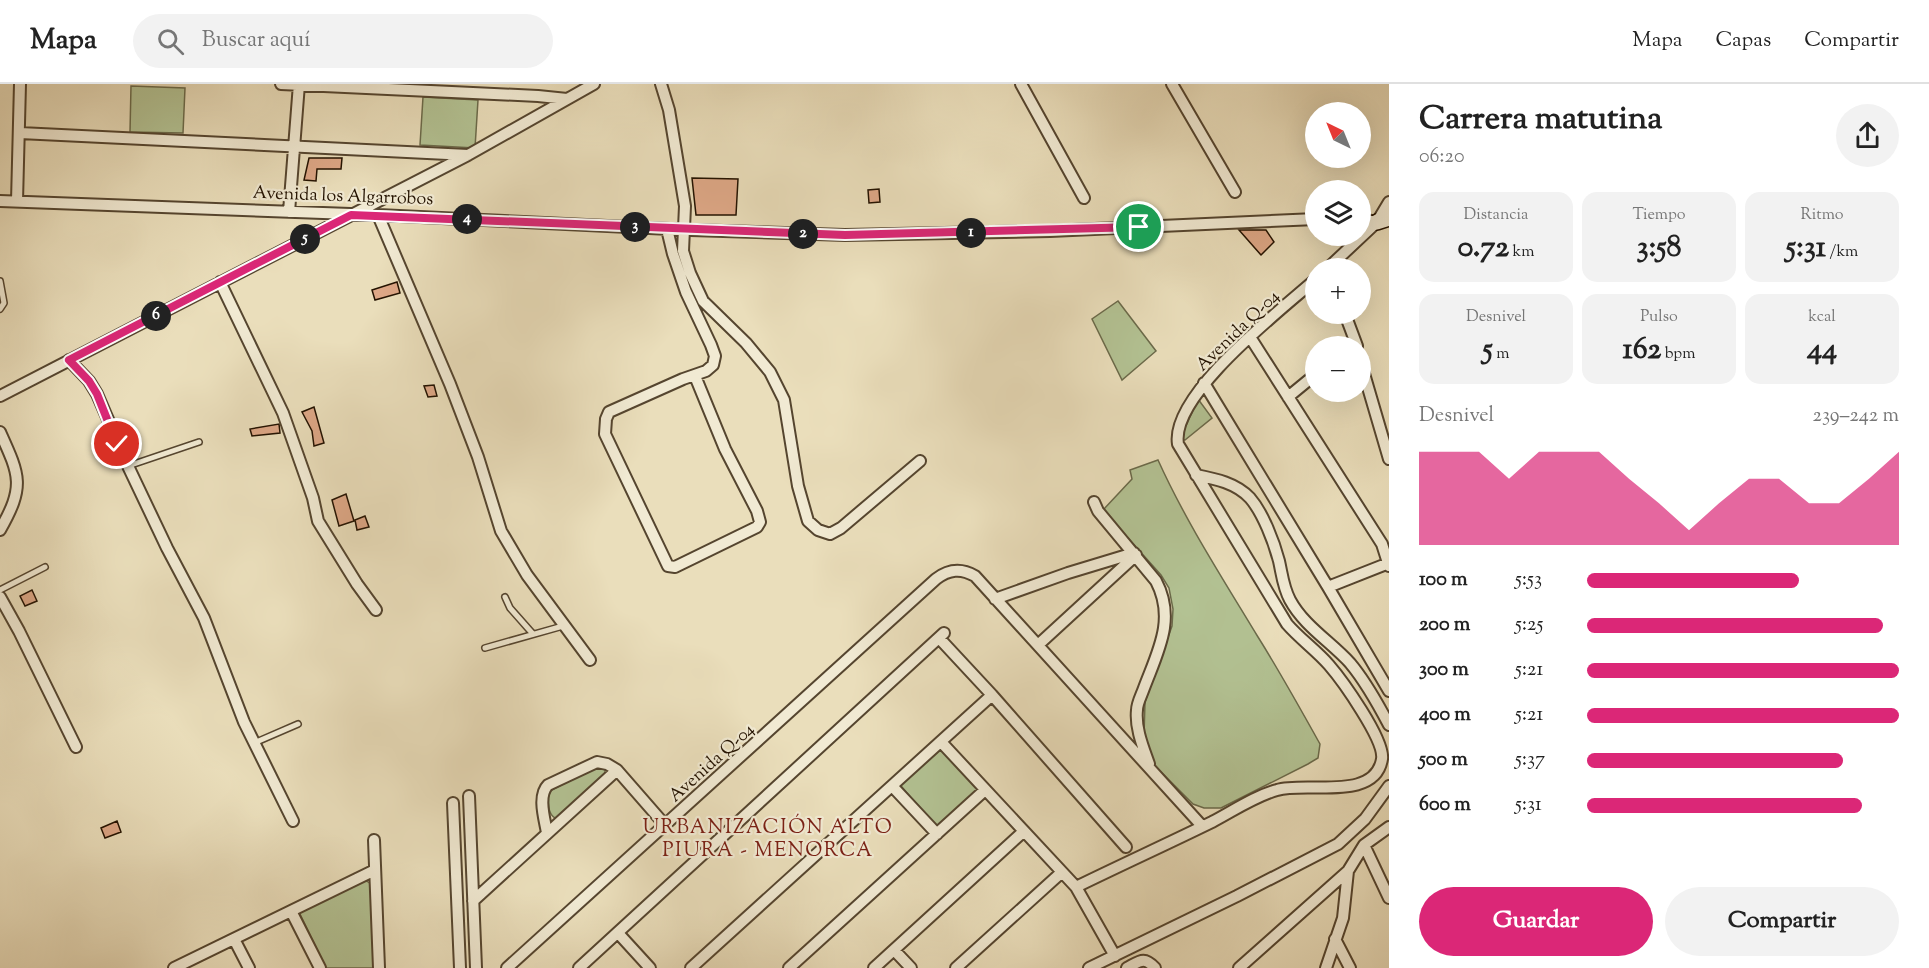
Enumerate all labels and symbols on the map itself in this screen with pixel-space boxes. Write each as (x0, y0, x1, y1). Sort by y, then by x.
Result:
north arrow (1305, 102, 1371, 168)
street label: Avenida los Algarrobos (252, 181, 434, 213)
pin (1113, 201, 1164, 252)
pin: 4 (452, 204, 482, 234)
pin: 3 (620, 212, 650, 242)
pin: 1 (956, 218, 986, 248)
pin: 2 (788, 219, 818, 249)
pin: 5 (290, 224, 320, 254)
street label: Avenida Q-04 (1191, 285, 1286, 378)
pin: 6 (141, 301, 171, 331)
pin (91, 418, 142, 469)
street label: Avenida Q-04 (664, 718, 761, 809)
district label: URBANIZACIÓN ALTO PIURA - MENORCA (643, 813, 893, 866)

